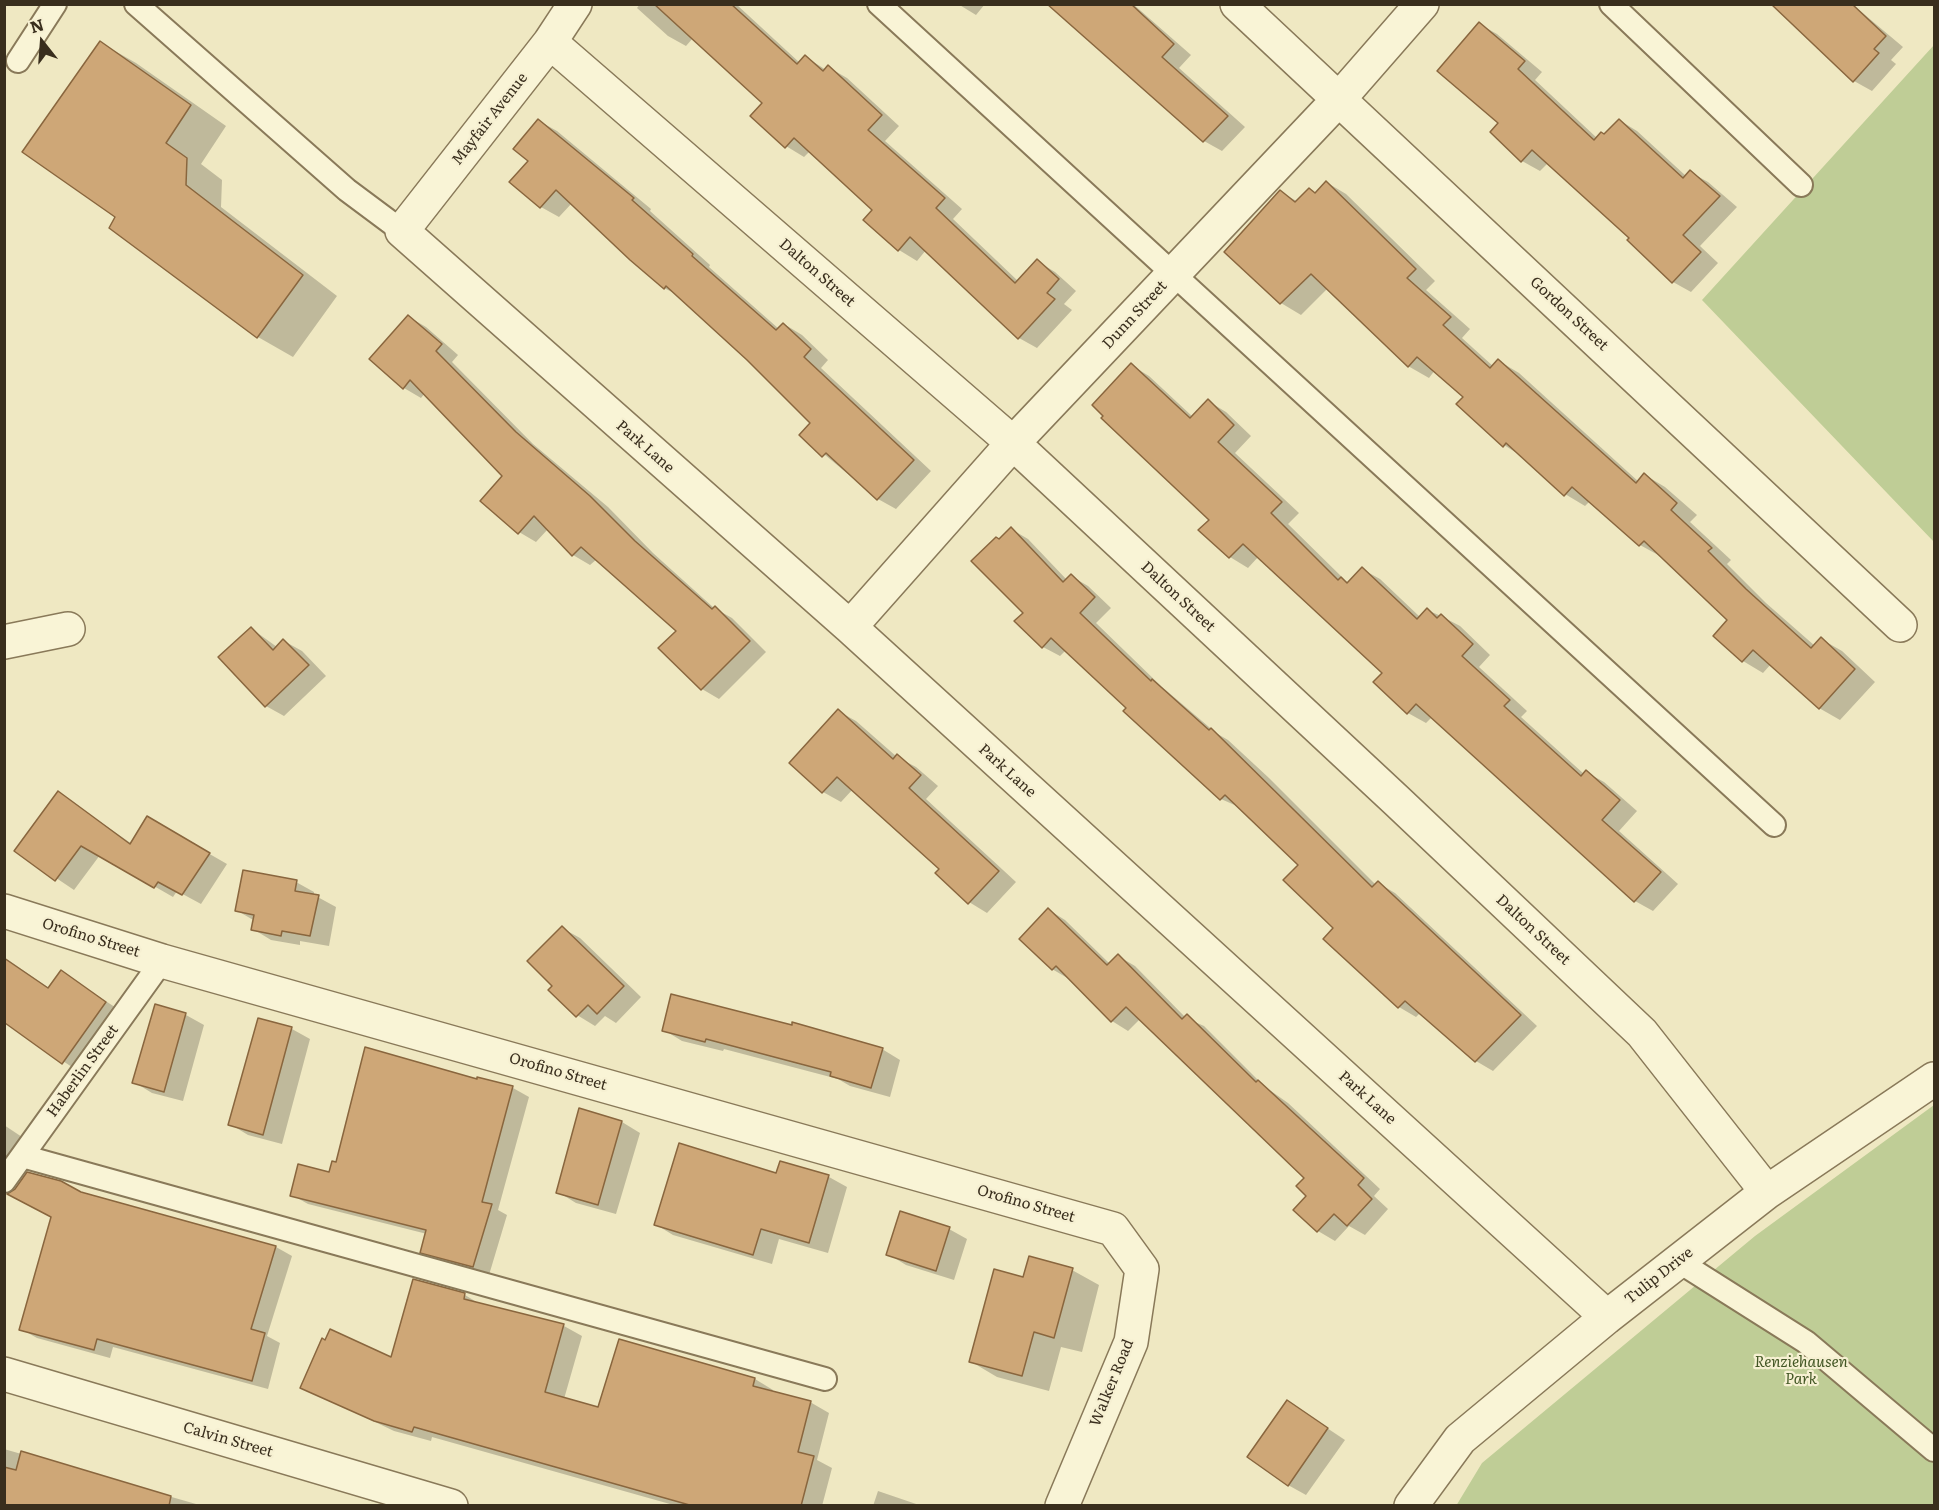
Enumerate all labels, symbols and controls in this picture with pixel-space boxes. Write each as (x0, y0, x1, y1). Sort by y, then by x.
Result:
text: N (27, 11, 47, 38)
north arrow (12, 12, 72, 72)
street label: Mayfair Avenue (448, 69, 532, 169)
street label: Dalton Street (775, 235, 859, 311)
street label: Gordon Street (1526, 273, 1612, 355)
street label: Dunn Street (1099, 277, 1171, 353)
street label: Park Lane (612, 417, 678, 477)
street label: Dalton Street (1137, 558, 1219, 636)
street label: Park Lane (975, 741, 1039, 801)
street label: Dalton Street (1492, 891, 1574, 969)
street label: Orofino Street (40, 915, 142, 961)
street label: Haberlin Street (44, 1021, 122, 1121)
street label: Orofino Street (507, 1049, 609, 1095)
street label: Park Lane (1335, 1068, 1399, 1128)
street label: Orofino Street (975, 1181, 1077, 1227)
street label: Tulip Drive (1621, 1244, 1697, 1308)
street label: Walker Road (1086, 1337, 1138, 1429)
park label: Renziehausen Park (1754, 1354, 1848, 1389)
street label: Calvin Street (181, 1419, 275, 1461)

